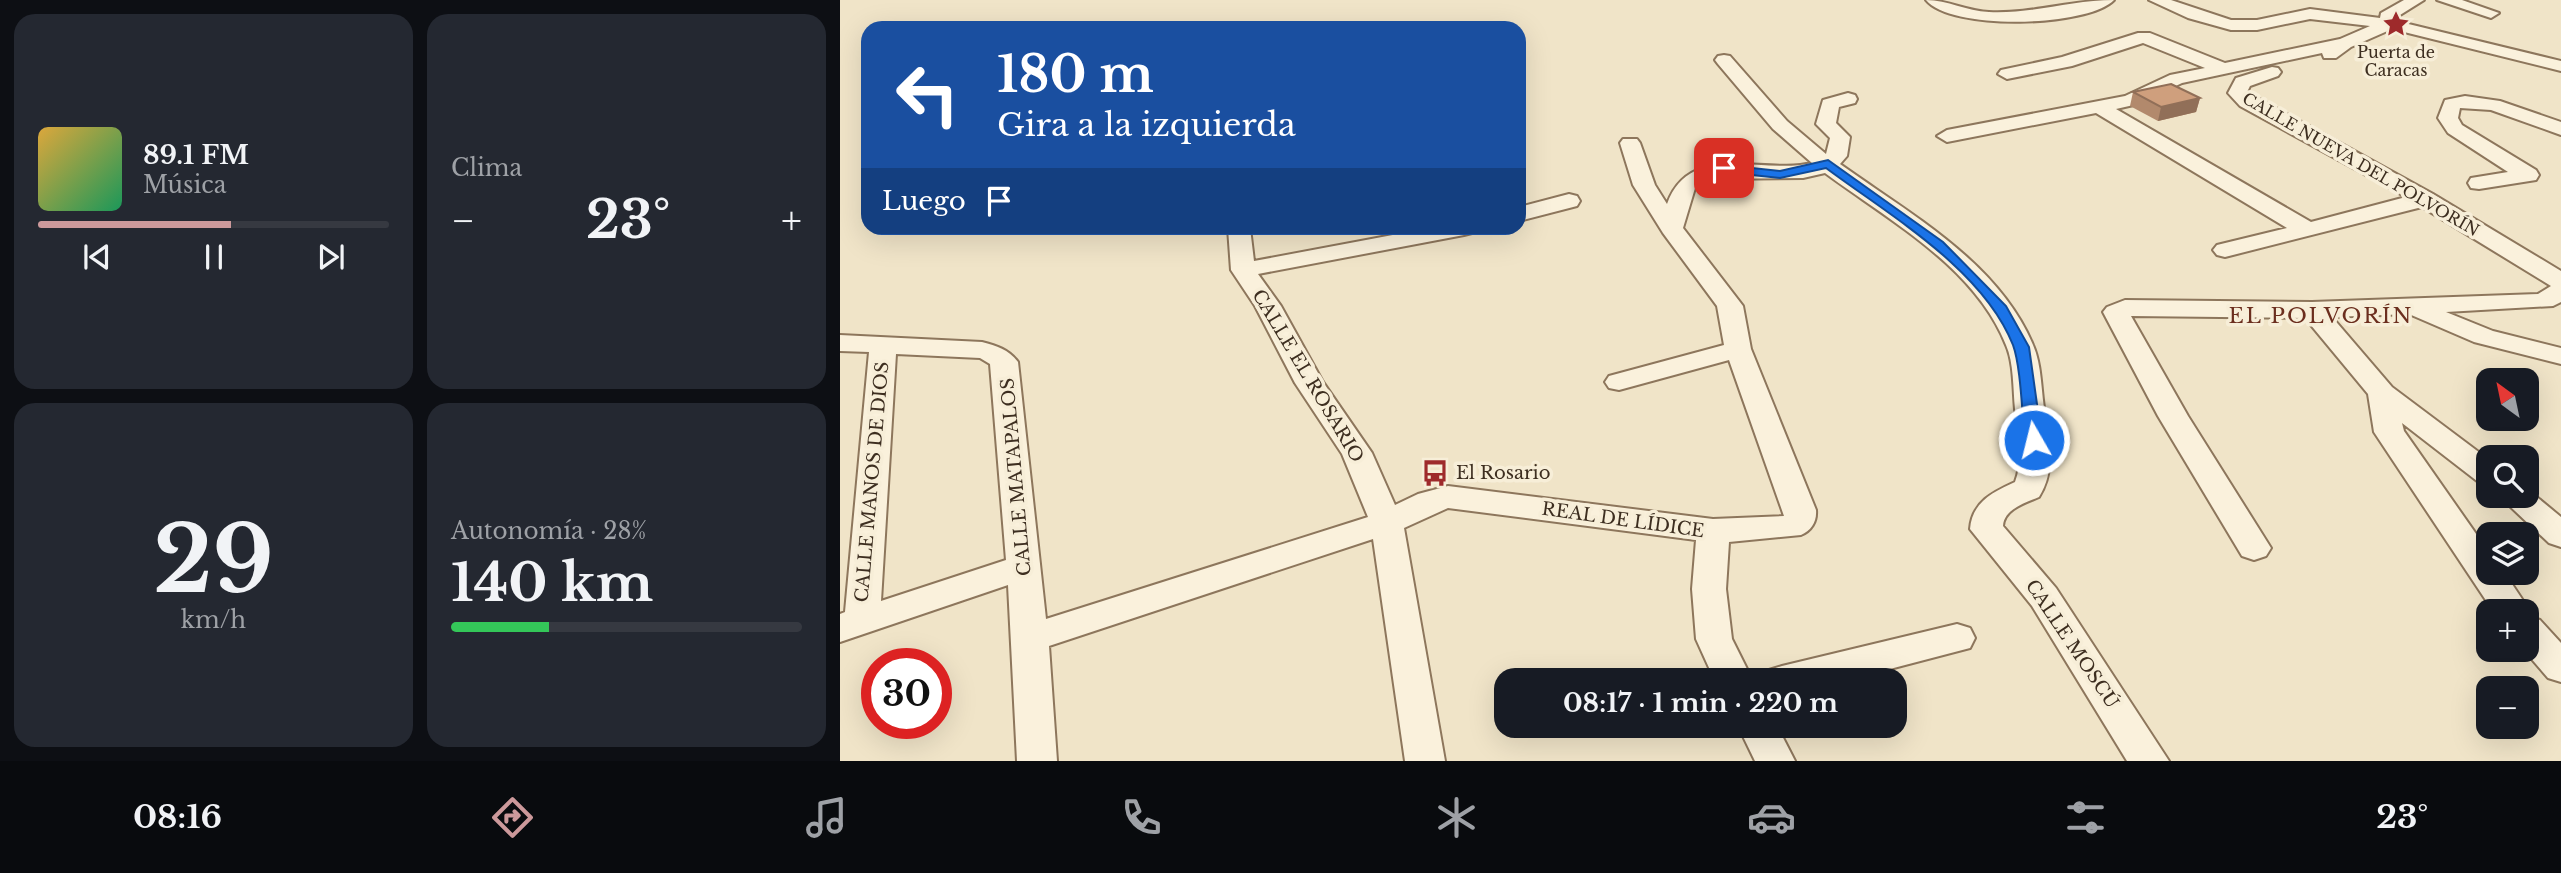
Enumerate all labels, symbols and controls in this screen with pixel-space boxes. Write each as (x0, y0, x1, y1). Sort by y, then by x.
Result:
place icon: Puerta de Caracas (2381, 9, 2411, 39)
place label: Puerta de Caracas (2357, 42, 2435, 80)
text: 180 m (997, 44, 1154, 105)
icon: left (882, 49, 973, 140)
street label: CALLE NUEVA DEL POLVORÍN (2239, 88, 2483, 240)
text: Gira a la izquierda (997, 105, 1296, 145)
pin (1694, 138, 1754, 198)
text: 89.1 FM (143, 139, 249, 171)
icon: arrive (1705, 149, 1743, 187)
text: Clima (451, 154, 522, 182)
text: Música (143, 171, 226, 199)
icon: arrive (980, 182, 1018, 220)
text: Luego (882, 185, 966, 217)
text: 23° (586, 188, 670, 252)
text: − (451, 197, 475, 244)
text: + (781, 197, 802, 244)
icon: previous (78, 238, 116, 276)
icon: pause (195, 238, 233, 276)
icon: next (312, 238, 350, 276)
street label: CALLE EL ROSARIO (1248, 285, 1368, 467)
district label: EL POLVORÍN (2229, 303, 2413, 329)
street label: CALLE MANOS DE DIOS (851, 361, 893, 603)
north arrow (2476, 368, 2539, 430)
map controls (2476, 368, 2539, 739)
street label: CALLE MATAPALOS (996, 377, 1036, 577)
position arrow (1997, 403, 2071, 477)
button: search (2476, 445, 2539, 508)
bus stop icon: El Rosario (1420, 458, 1450, 488)
place label: El Rosario (1456, 462, 1551, 484)
street label: REAL DE LÍDICE (1540, 497, 1706, 542)
text: 29 (153, 504, 274, 617)
text: Autonomía · 28% (451, 517, 647, 545)
button: layers (2476, 522, 2539, 585)
text: 140 km (451, 551, 653, 615)
street label: CALLE MOSCÚ (2021, 575, 2124, 713)
button: + (2476, 599, 2539, 662)
text: km/h (181, 606, 246, 634)
speed limit sign: 30 (861, 648, 952, 739)
button: − (2476, 676, 2539, 739)
text: 08:17 · 1 min · 220 m (1563, 687, 1838, 719)
icon: directions (488, 793, 537, 842)
icon: music (802, 793, 851, 842)
icon: phone (1117, 793, 1166, 842)
icon: climate (1432, 793, 1481, 842)
icon: car (1747, 793, 1796, 842)
icon: filters (2061, 793, 2110, 842)
text: 08:16 (133, 797, 222, 837)
text: 23° (2376, 797, 2428, 837)

